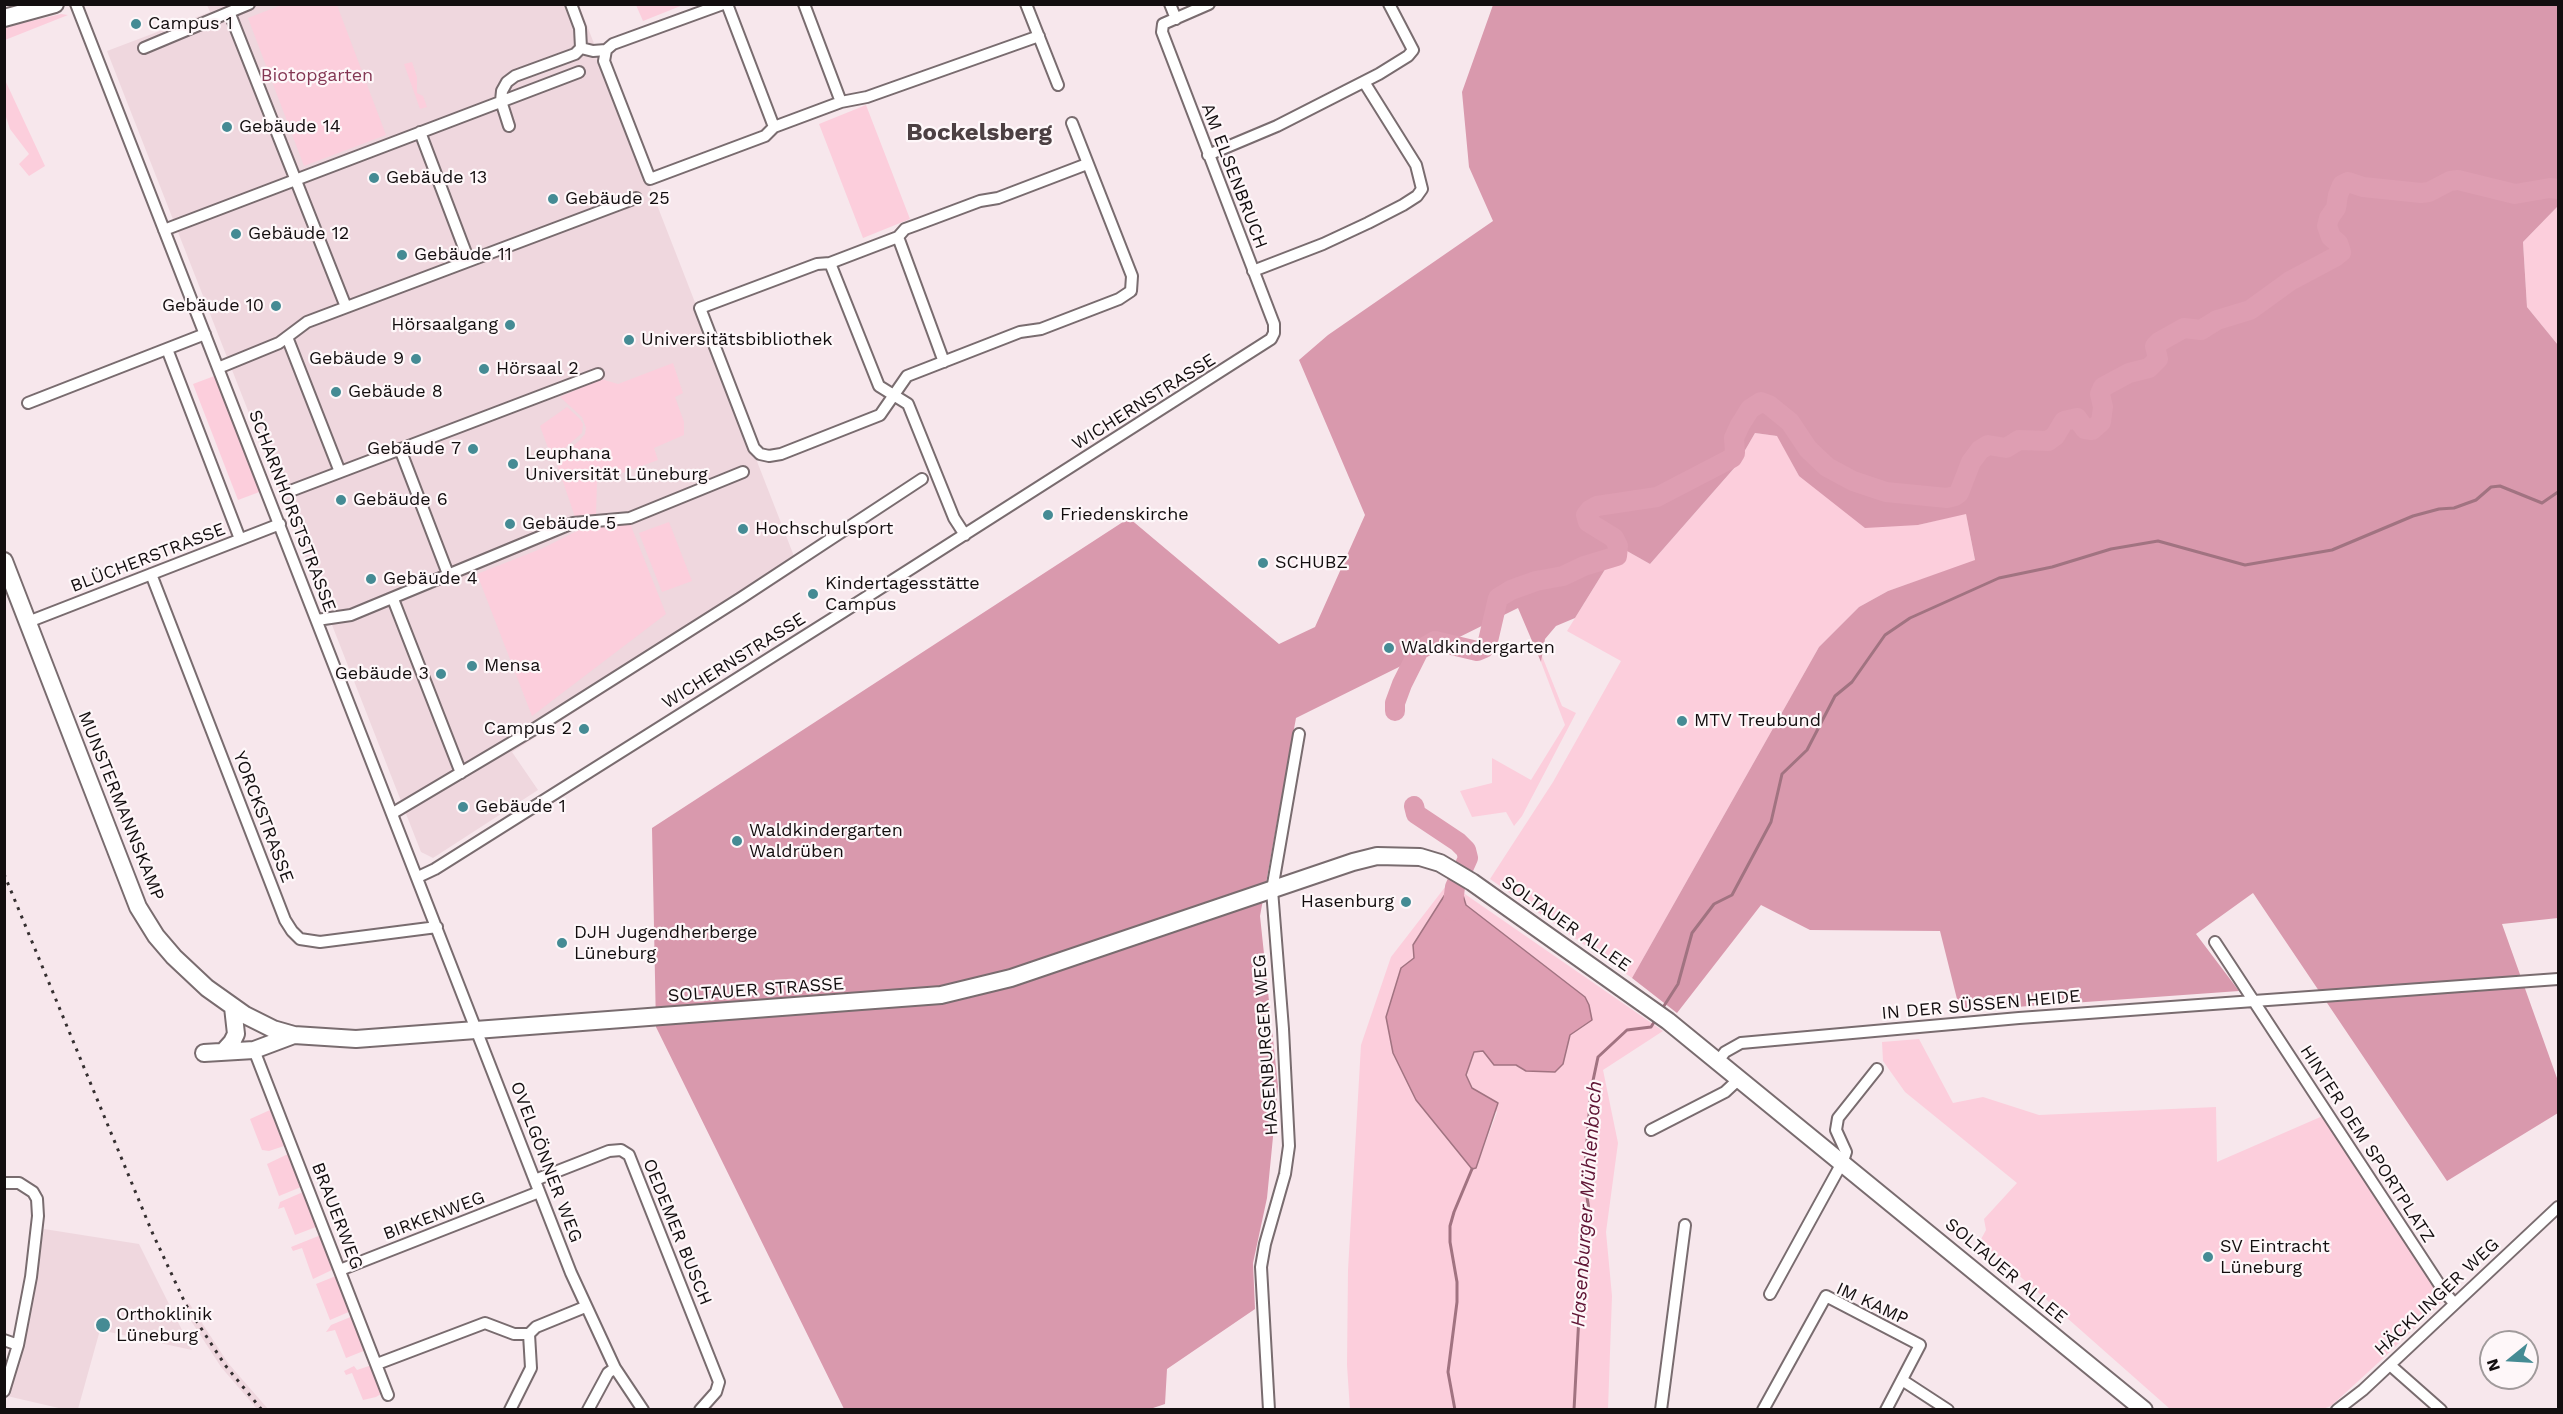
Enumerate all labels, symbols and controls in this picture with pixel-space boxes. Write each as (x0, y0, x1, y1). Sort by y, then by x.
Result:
place label: Campus 1 (148, 13, 233, 35)
marker: Campus 1 (129, 17, 143, 31)
park label: Biotopgarten (261, 65, 373, 87)
street label: AM ELSENBRUCH (1196, 100, 1272, 252)
place label: Gebäude 14 (239, 116, 341, 138)
district label: Bockelsberg (906, 119, 1052, 147)
marker: Gebäude 14 (220, 120, 234, 134)
place label: Gebäude 13 (386, 167, 487, 189)
marker: Gebäude 13 (367, 171, 381, 185)
place label: Gebäude 25 (565, 188, 670, 210)
marker: Gebäude 25 (546, 192, 560, 206)
place label: Gebäude 12 (248, 223, 349, 245)
marker: Gebäude 12 (229, 227, 243, 241)
place label: Gebäude 11 (414, 244, 512, 266)
marker: Gebäude 11 (395, 248, 409, 262)
place label: Gebäude 10 (162, 295, 264, 317)
marker: Gebäude 10 (269, 299, 283, 313)
place label: Hörsaalgang (391, 314, 498, 336)
marker: Hörsaalgang (503, 318, 517, 332)
place label: Universitätsbibliothek (641, 329, 833, 351)
marker: Universitätsbibliothek (622, 333, 636, 347)
place label: Gebäude 9 (309, 348, 404, 370)
street label: WICHERNSTRASSE (1068, 349, 1220, 455)
marker: Gebäude 9 (409, 352, 423, 366)
place label: Hörsaal 2 (496, 358, 579, 380)
marker: Hörsaal 2 (477, 362, 491, 376)
place label: Gebäude 8 (348, 381, 443, 403)
marker: Gebäude 8 (329, 385, 343, 399)
street label: SCHARNHORSTSTRASSE (244, 407, 340, 615)
place label: Gebäude 7 (367, 438, 461, 460)
marker: Gebäude 7 (466, 442, 480, 456)
place label: Leuphana Universität Lüneburg (525, 443, 708, 486)
marker: Leuphana Universität Lüneburg (506, 457, 520, 471)
place label: Gebäude 6 (353, 489, 448, 511)
marker: Gebäude 6 (334, 493, 348, 507)
place label: Friedenskirche (1060, 504, 1189, 526)
marker: Friedenskirche (1041, 508, 1055, 522)
place label: Gebäude 5 (522, 513, 616, 535)
marker: Gebäude 5 (503, 517, 517, 531)
place label: Hochschulsport (755, 518, 893, 540)
street label: BLÜCHERSTRASSE (68, 519, 228, 597)
marker: Hochschulsport (736, 522, 750, 536)
place label: SCHUBZ (1275, 552, 1348, 574)
marker: SCHUBZ (1256, 556, 1270, 570)
place label: Gebäude 4 (383, 568, 478, 590)
marker: Gebäude 4 (364, 572, 378, 586)
place label: Kindertagesstätte Campus (825, 573, 980, 616)
marker: Kindertagesstätte Campus (806, 587, 820, 601)
street label: WICHERNSTRASSE (658, 608, 810, 714)
place label: Waldkindergarten (1401, 637, 1555, 659)
marker: Waldkindergarten (1382, 641, 1396, 655)
place label: Mensa (484, 655, 540, 677)
marker: Mensa (465, 659, 479, 673)
place label: Gebäude 3 (335, 663, 429, 685)
marker: Gebäude 3 (434, 667, 448, 681)
street label: MUNSTERMANNSKAMP (73, 708, 169, 904)
place label: MTV Treubund (1694, 710, 1821, 732)
marker: MTV Treubund (1675, 714, 1689, 728)
place label: Campus 2 (484, 718, 572, 740)
marker: Campus 2 (577, 722, 591, 736)
street label: YORCKSTRASSE (228, 748, 298, 886)
place label: Gebäude 1 (475, 796, 566, 818)
marker: Gebäude 1 (456, 800, 470, 814)
place label: Waldkindergarten Waldrüben (749, 820, 903, 862)
marker: Waldkindergarten Waldrüben (730, 834, 744, 848)
street label: SOLTAUER ALLEE (1497, 871, 1635, 977)
place label: Hasenburg (1301, 891, 1394, 913)
marker: Hasenburg (1399, 895, 1413, 909)
place label: DJH Jugendherberge Lüneburg (574, 922, 757, 964)
marker: DJH Jugendherberge Lüneburg (555, 936, 569, 950)
street label: HASENBURGER WEG (1249, 954, 1283, 1136)
street label: SOLTAUER STRASSE (667, 973, 845, 1007)
street label: IN DER SÜSSEN HEIDE (1880, 986, 2082, 1024)
street label: HINTER DEM SPORTPLATZ (2295, 1041, 2439, 1247)
street label: OVELGÖNNER WEG (505, 1078, 587, 1246)
water label: Hasenburger Mühlenbach (1566, 1080, 1608, 1328)
street label: OEDEMER BUSCH (638, 1156, 716, 1308)
street label: BRAUERWEG (307, 1159, 367, 1273)
street label: BIRKENWEG (380, 1187, 488, 1245)
street label: SOLTAUER ALLEE (1940, 1214, 2072, 1328)
street label: HÄCKLINGER WEG (2370, 1234, 2504, 1360)
place label: SV Eintracht Lüneburg (2220, 1236, 2330, 1278)
marker: SV Eintracht Lüneburg (2201, 1250, 2215, 1264)
street label: IM KAMP (1833, 1278, 1911, 1330)
place label: Orthoklinik Lüneburg (116, 1304, 212, 1346)
marker: Orthoklinik Lüneburg (94, 1316, 112, 1334)
north arrow (2479, 1330, 2539, 1390)
text: N (2482, 1357, 2504, 1374)

